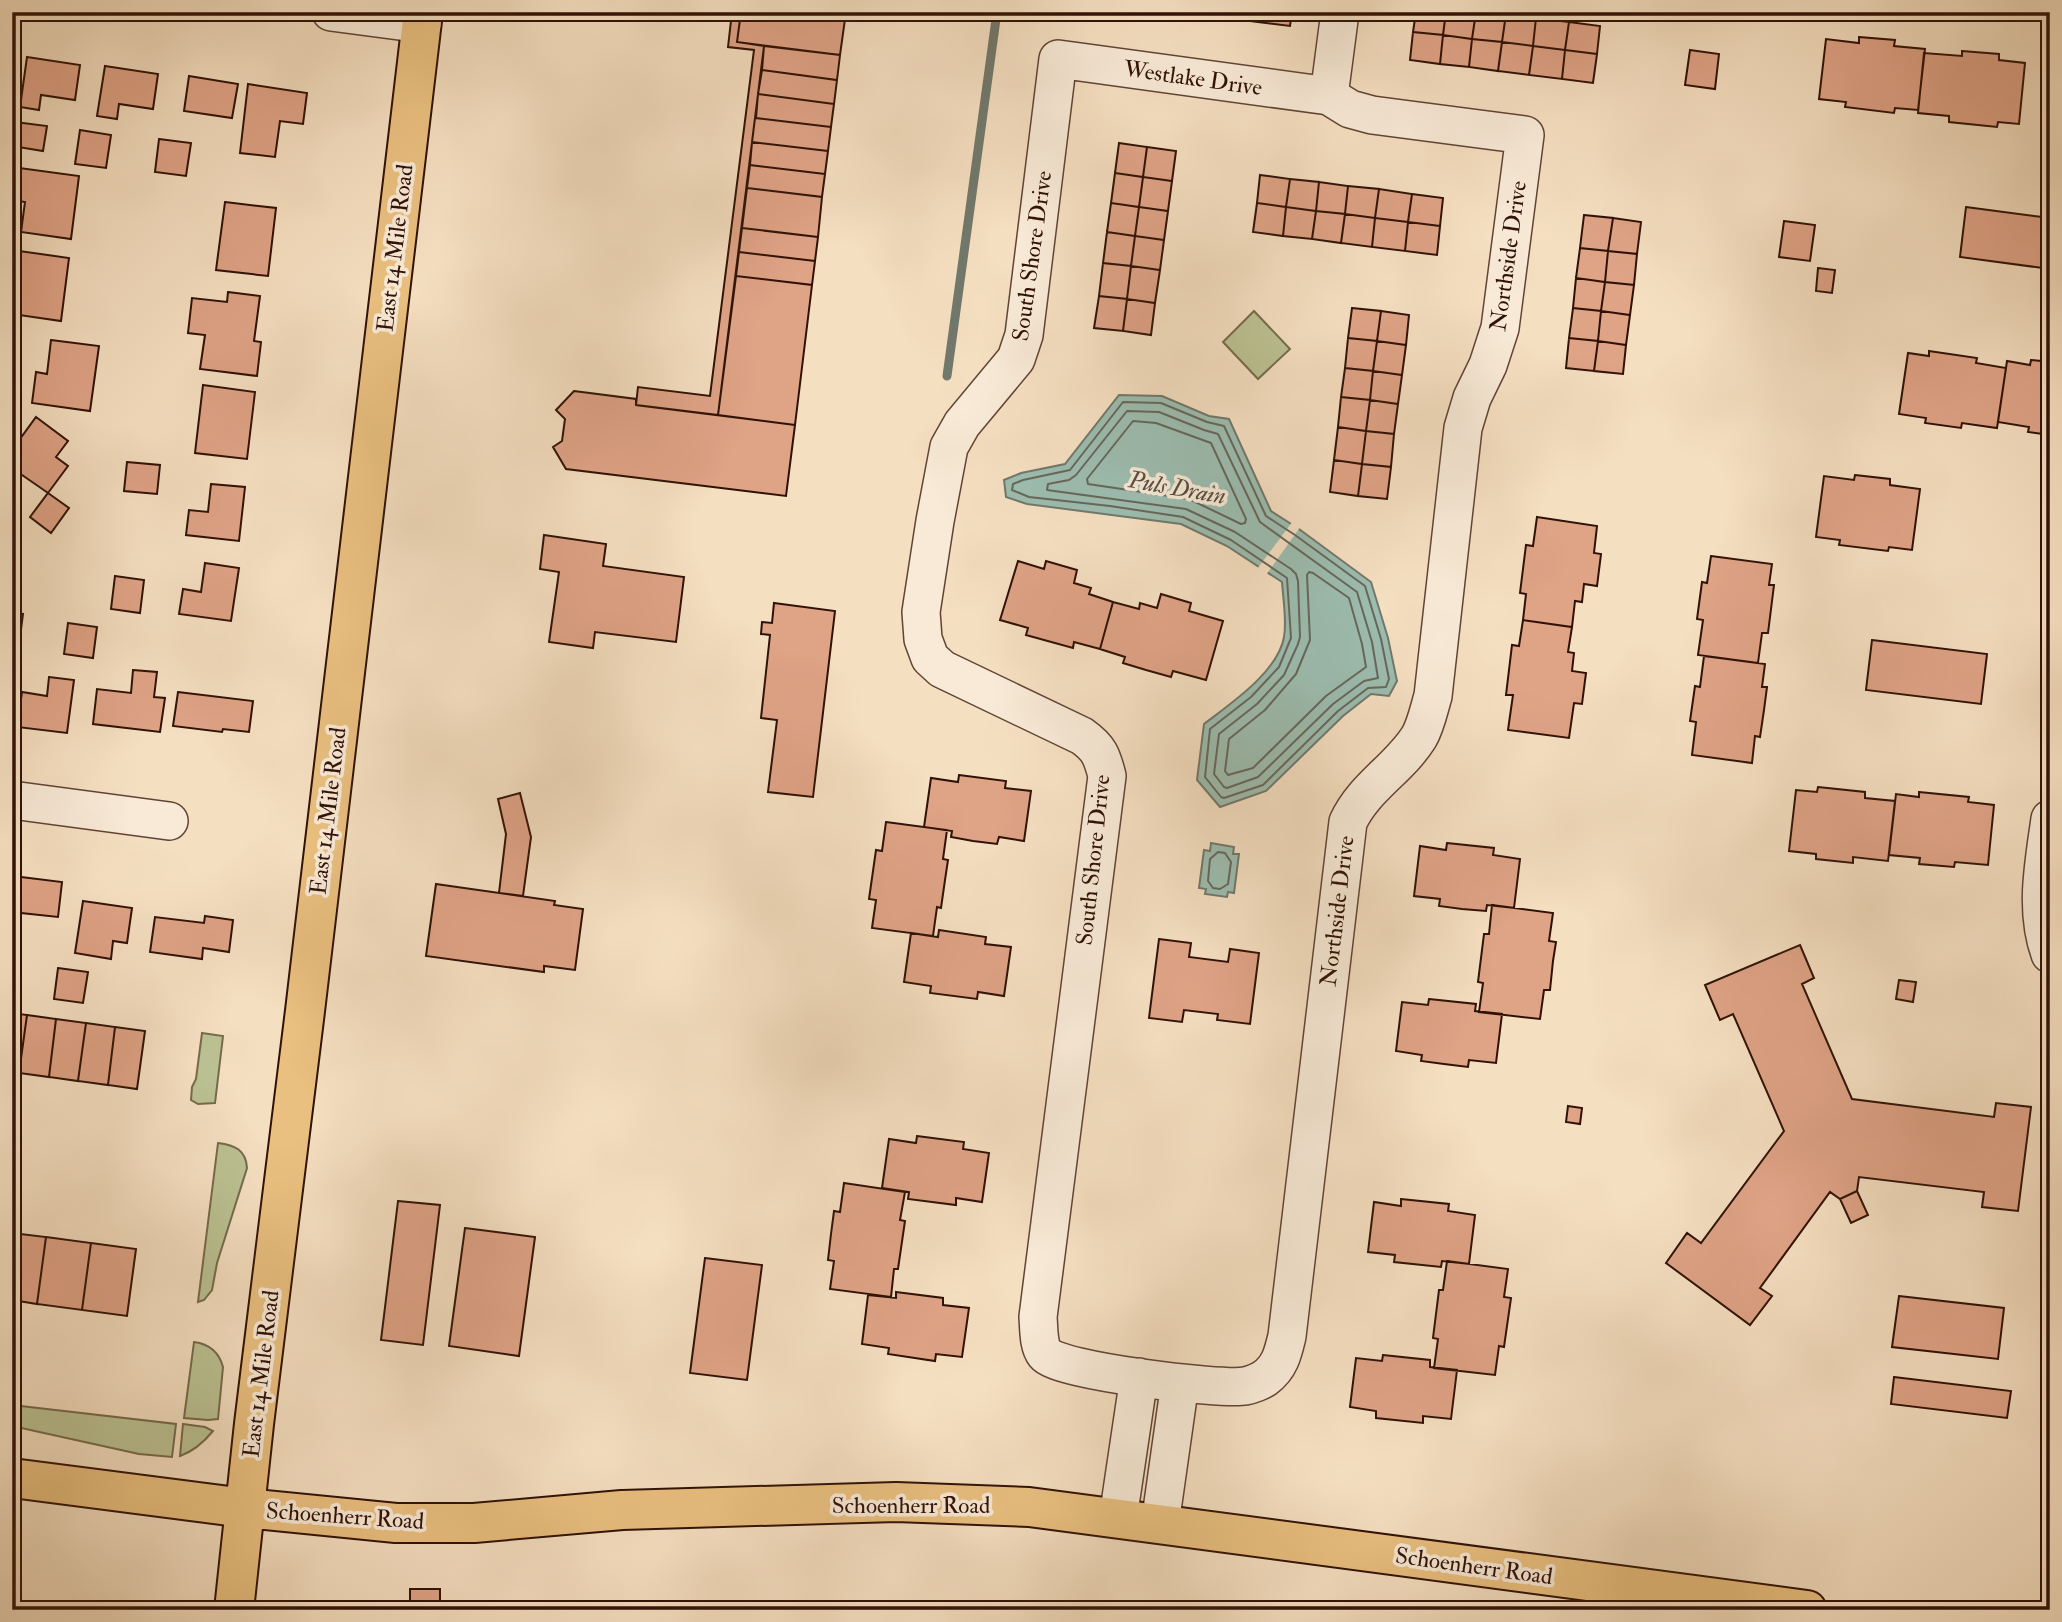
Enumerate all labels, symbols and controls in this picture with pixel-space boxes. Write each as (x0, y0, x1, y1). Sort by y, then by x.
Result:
street label: Westlake Drive (1121, 54, 1264, 102)
street label: East 14 Mile Road (370, 163, 420, 333)
street label: South Shore Drive (1006, 169, 1058, 343)
street label: Northside Drive (1483, 179, 1533, 333)
water label: Puls Drain (1125, 464, 1228, 512)
street label: East 14 Mile Road (303, 726, 353, 896)
street label: South Shore Drive (1070, 773, 1116, 947)
street label: Northside Drive (1313, 834, 1361, 988)
street label: East 14 Mile Road (236, 1289, 286, 1459)
street label: Schoenherr Road (832, 1491, 990, 1520)
street label: Schoenherr Road (265, 1496, 425, 1536)
street label: Schoenherr Road (1394, 1541, 1554, 1591)

